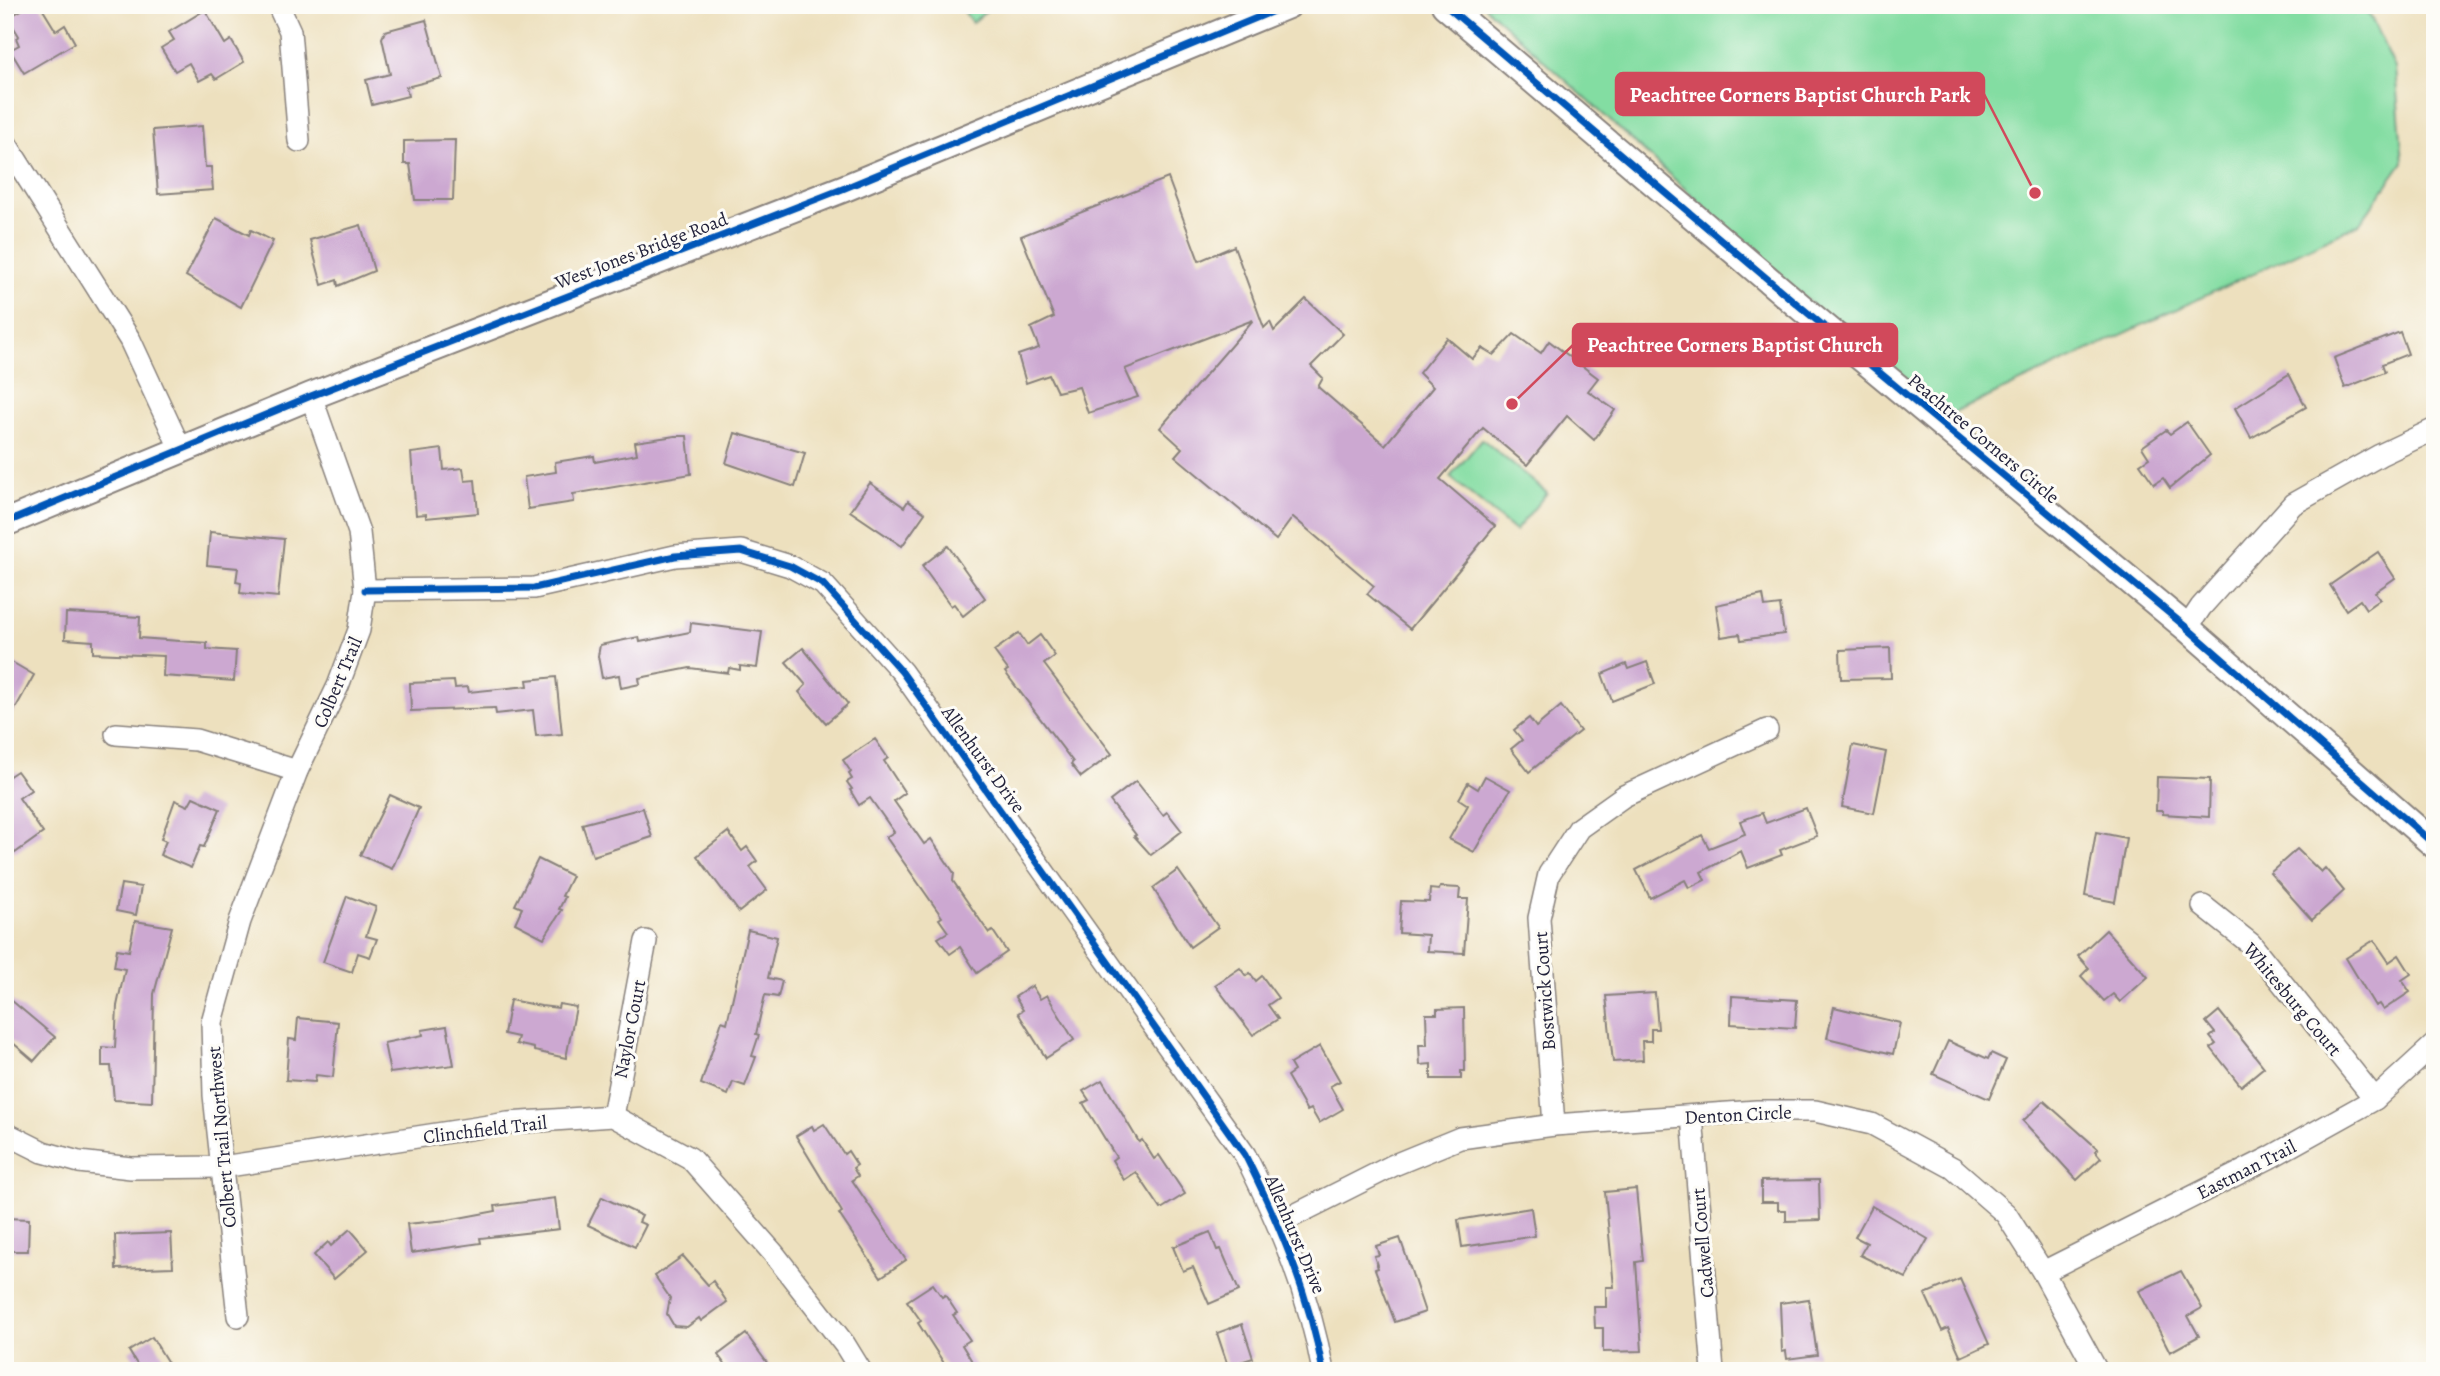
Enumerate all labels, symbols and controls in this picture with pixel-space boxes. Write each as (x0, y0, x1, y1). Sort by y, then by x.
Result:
callout: Peachtree Corners Baptist Church Park (1616, 73, 1984, 115)
text: Peachtree Corners Baptist Church Park (1630, 81, 1971, 109)
street label: West Jones Bridge Road (550, 206, 732, 296)
callout: Peachtree Corners Baptist Church (1573, 324, 1897, 366)
text: Peachtree Corners Baptist Church (1587, 331, 1883, 359)
street label: Peachtree Corners Circle (1902, 368, 2065, 510)
street label: Colbert Trail (307, 632, 369, 732)
street label: Allenhurst Drive (935, 700, 1031, 819)
street label: Bostwick Court (1528, 930, 1562, 1051)
street label: Whitesburg Court (2236, 937, 2347, 1062)
street label: Naylor Court (608, 978, 652, 1081)
street label: Colbert Trail Northwest (201, 1045, 243, 1229)
street label: Denton Circle (1684, 1099, 1792, 1131)
street label: Clinchfield Trail (422, 1109, 549, 1150)
street label: Eastman Trail (2192, 1134, 2301, 1206)
street label: Allenhurst Drive (1258, 1170, 1332, 1298)
street label: Cadwell Court (1685, 1187, 1721, 1299)

